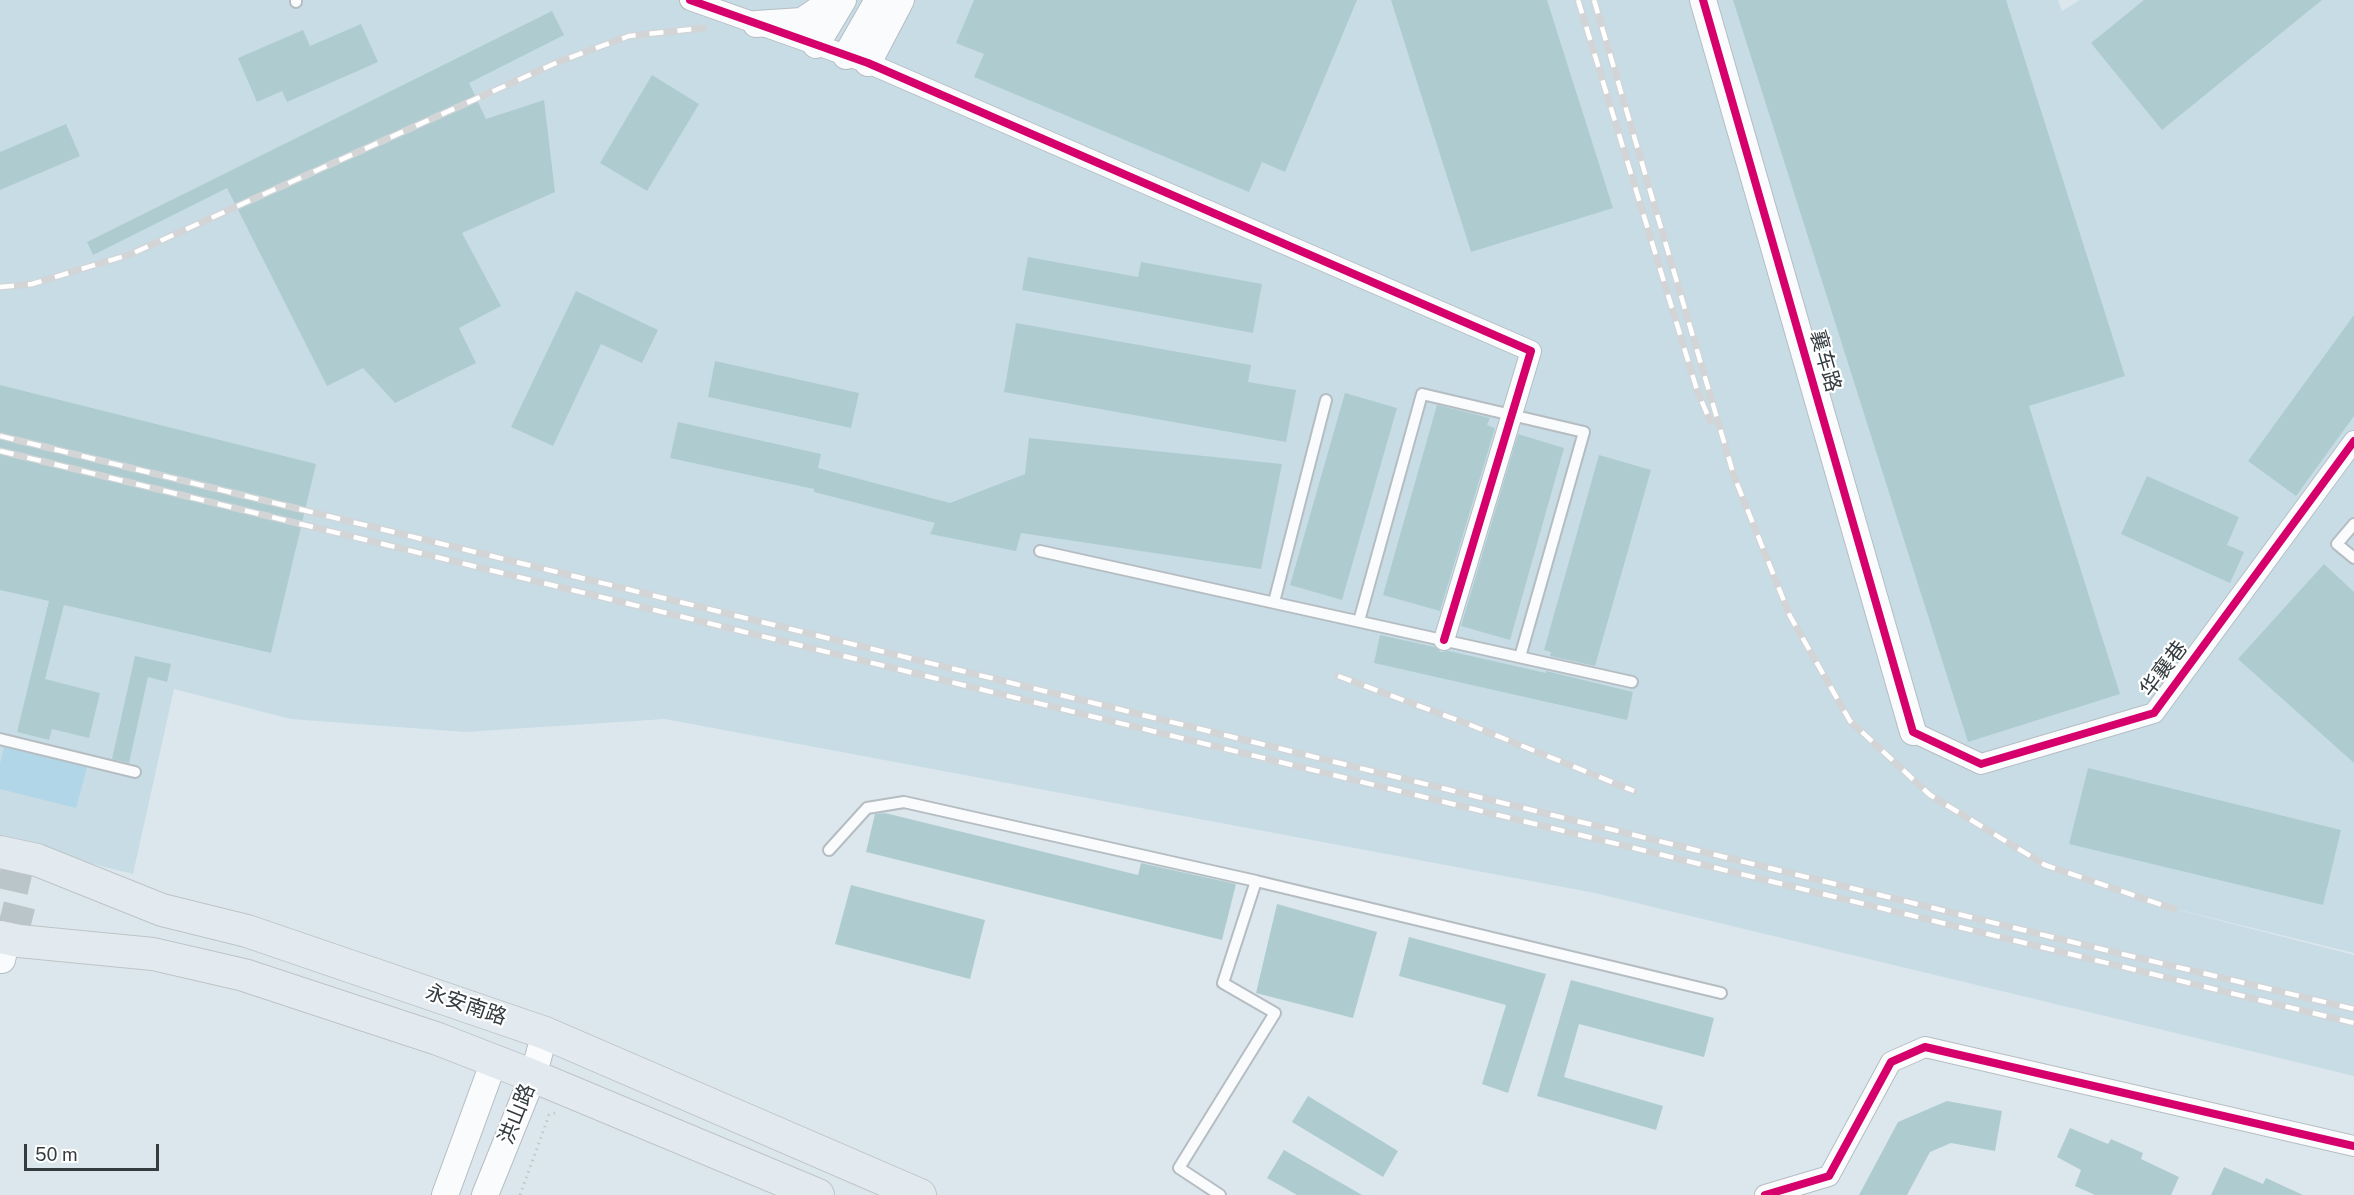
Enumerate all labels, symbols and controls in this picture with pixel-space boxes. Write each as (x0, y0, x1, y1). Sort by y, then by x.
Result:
street label: 襄车路 (1804, 327, 1846, 395)
street label: 华襄巷 (2135, 636, 2193, 702)
street label: 永安南路 (422, 979, 510, 1031)
street label: 洪山路 (494, 1080, 540, 1148)
scale bar (27, 1132, 162, 1170)
text: 50 m (35, 1144, 78, 1165)

